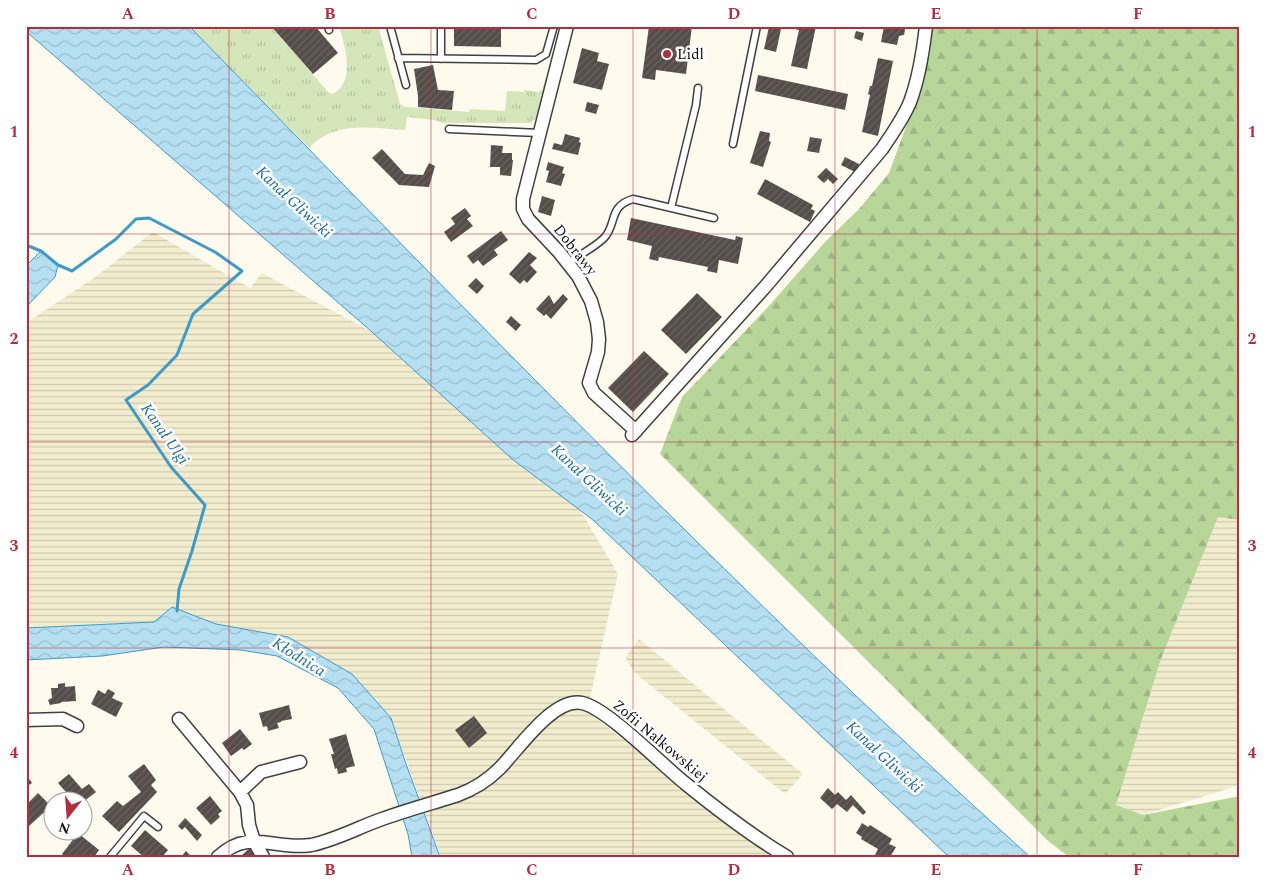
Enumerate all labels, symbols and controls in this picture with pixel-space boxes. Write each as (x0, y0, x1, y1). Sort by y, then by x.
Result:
text: A (122, 2, 135, 26)
text: B (324, 2, 336, 26)
text: C (526, 2, 538, 26)
text: D (728, 2, 741, 26)
text: E (931, 2, 941, 26)
text: F (1133, 2, 1143, 26)
place label: Lidl (677, 43, 704, 66)
marker: Lidl (661, 48, 673, 60)
text: 1 (10, 120, 18, 144)
text: 1 (1248, 120, 1256, 144)
water label: Kanał Gliwicki (250, 160, 338, 244)
street label: Dobrawy (547, 219, 603, 281)
text: 2 (10, 327, 19, 351)
text: 2 (1248, 327, 1257, 351)
water label: Kanał Ulgi (135, 398, 195, 470)
water label: Kanał Gliwicki (545, 438, 633, 522)
text: 3 (10, 534, 19, 558)
text: 3 (1248, 534, 1257, 558)
water label: Kłodnica (268, 631, 330, 683)
street label: Zofii Nałkowskiej (607, 694, 713, 788)
water label: Kanał Gliwicki (840, 715, 928, 799)
text: 4 (10, 741, 19, 765)
text: 4 (1248, 741, 1257, 765)
north arrow (42, 790, 92, 840)
text: N (56, 816, 73, 840)
text: A (122, 858, 135, 882)
text: B (324, 858, 336, 882)
text: C (526, 858, 538, 882)
text: D (728, 858, 741, 882)
text: E (931, 858, 941, 882)
text: F (1133, 858, 1143, 882)

